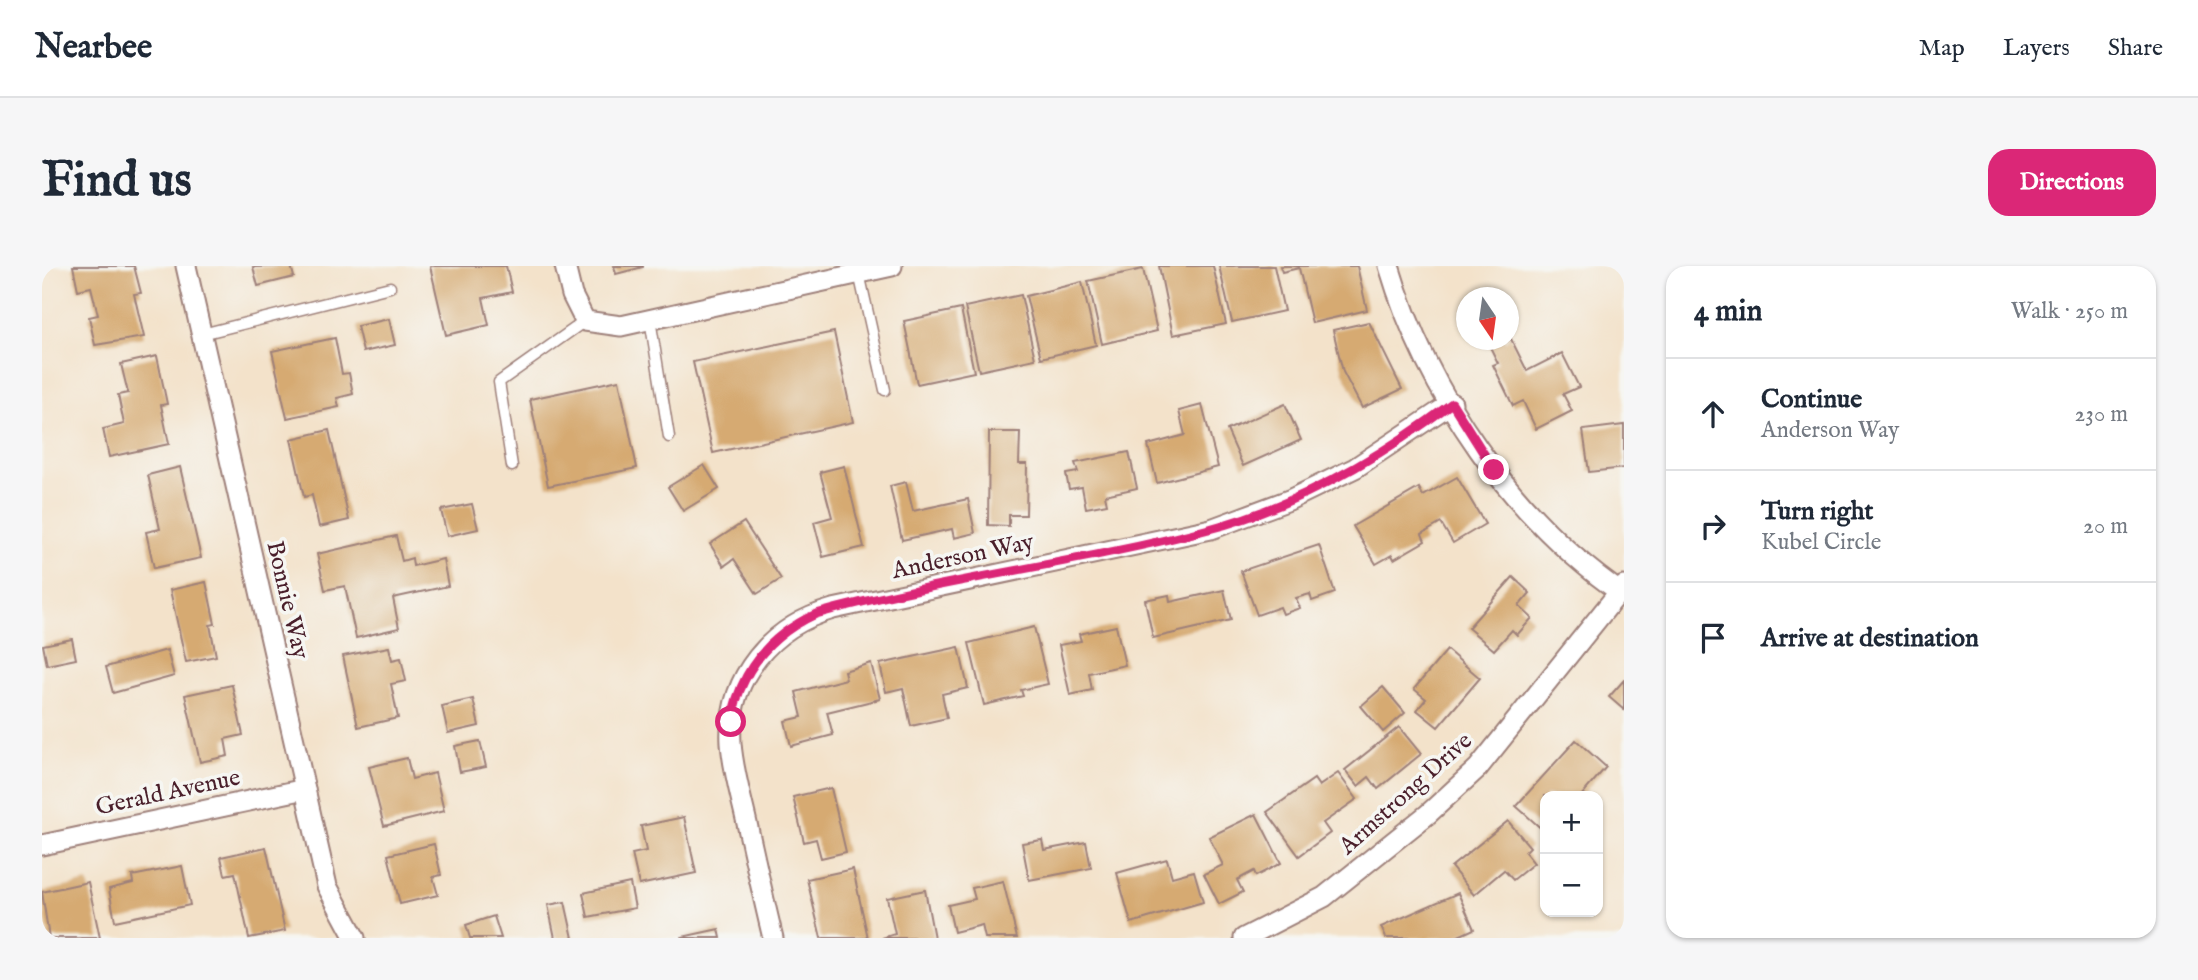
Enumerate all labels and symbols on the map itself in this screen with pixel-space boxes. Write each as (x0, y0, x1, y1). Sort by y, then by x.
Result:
north arrow (1456, 287, 1519, 350)
route end (1478, 454, 1509, 485)
street label: Anderson Way (888, 527, 1037, 587)
street label: Bonnie Way (258, 538, 316, 662)
route start (715, 706, 746, 737)
street label: Armstrong Drive (1332, 726, 1479, 863)
street label: Gerald Avenue (93, 763, 243, 823)

